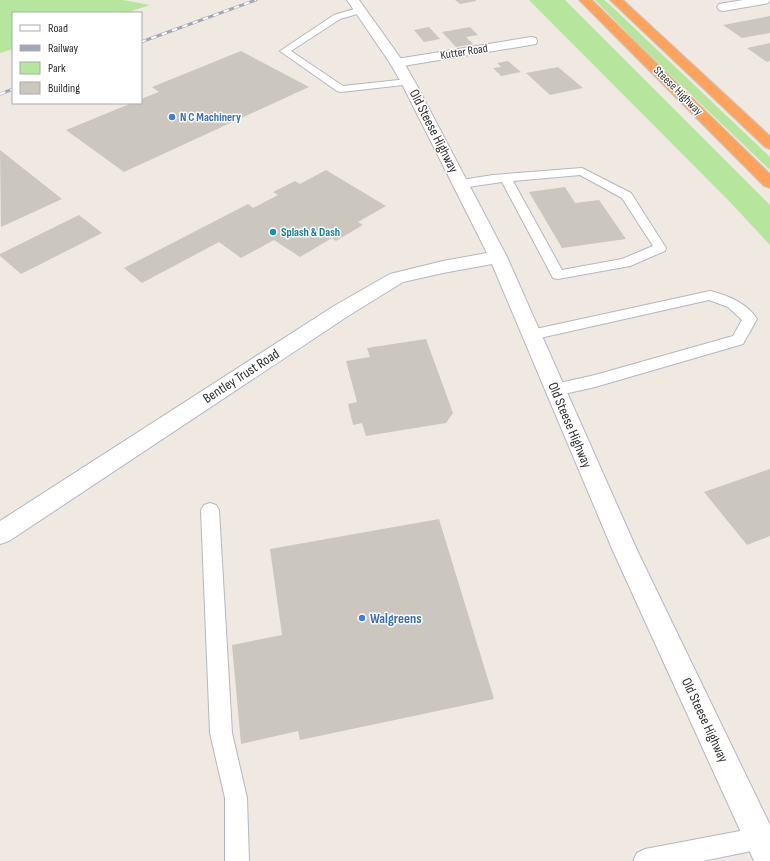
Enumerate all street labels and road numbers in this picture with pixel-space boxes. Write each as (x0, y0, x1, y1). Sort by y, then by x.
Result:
street label: Kutter Road (439, 41, 489, 63)
street label: Steese Highway (650, 63, 706, 119)
street label: Old Steese Highway (406, 86, 463, 176)
street label: Bentley Trust Road (200, 345, 282, 407)
street label: Old Steese Highway (544, 380, 596, 471)
street label: Old Steese Highway (678, 675, 732, 766)

